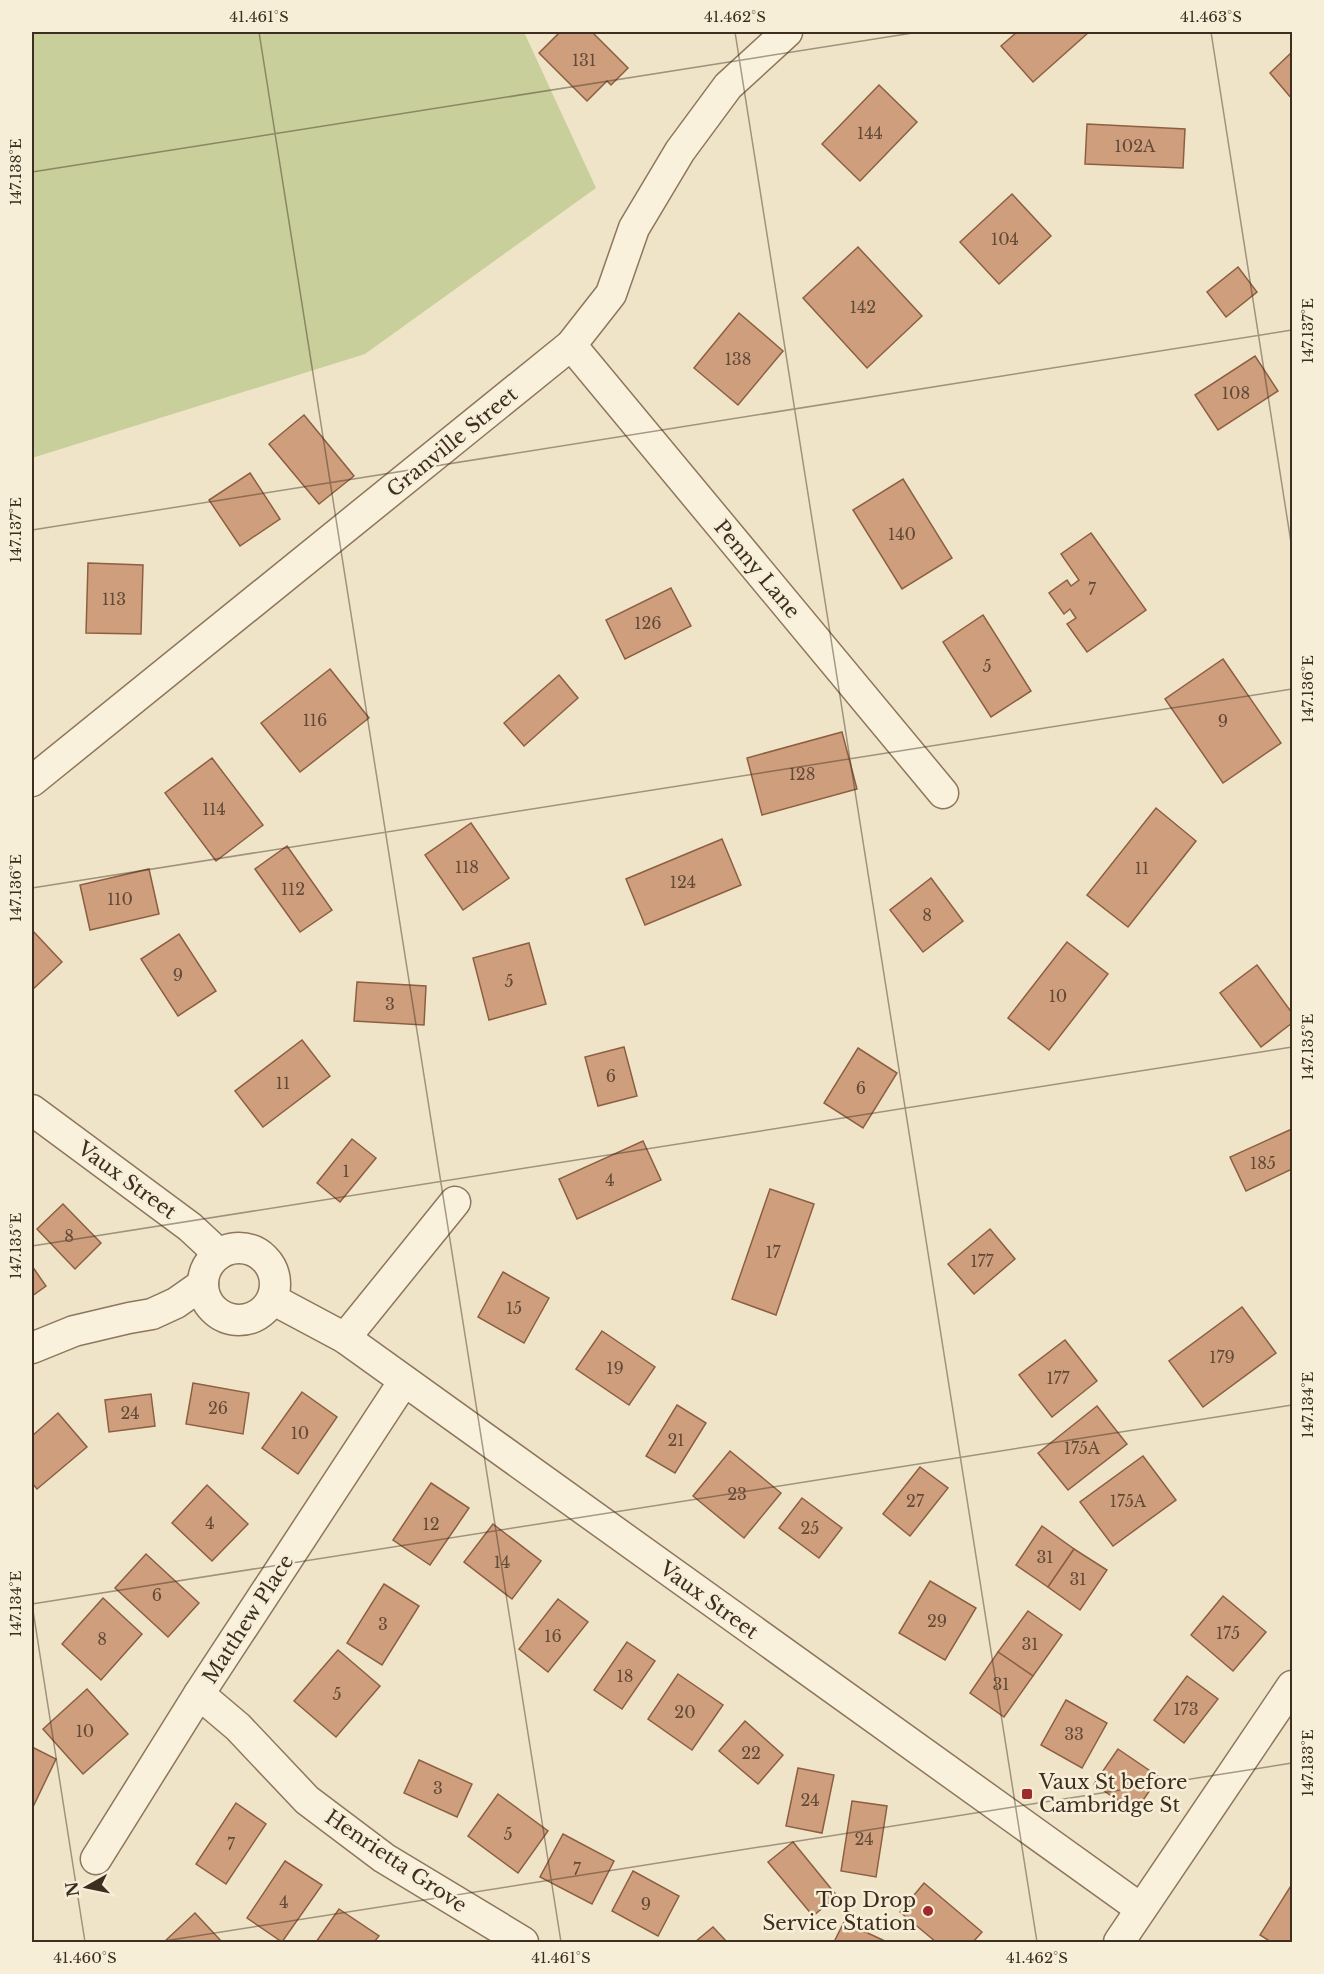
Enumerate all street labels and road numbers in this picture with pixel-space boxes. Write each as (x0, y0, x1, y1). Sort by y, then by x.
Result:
street label: Granville Street (382, 382, 522, 502)
street label: Penny Lane (709, 515, 805, 623)
street label: Vaux Street (72, 1136, 181, 1224)
street label: Matthew Place (197, 1550, 299, 1688)
street label: Vaux Street (654, 1556, 763, 1644)
street label: Henrietta Grove (321, 1805, 471, 1917)

